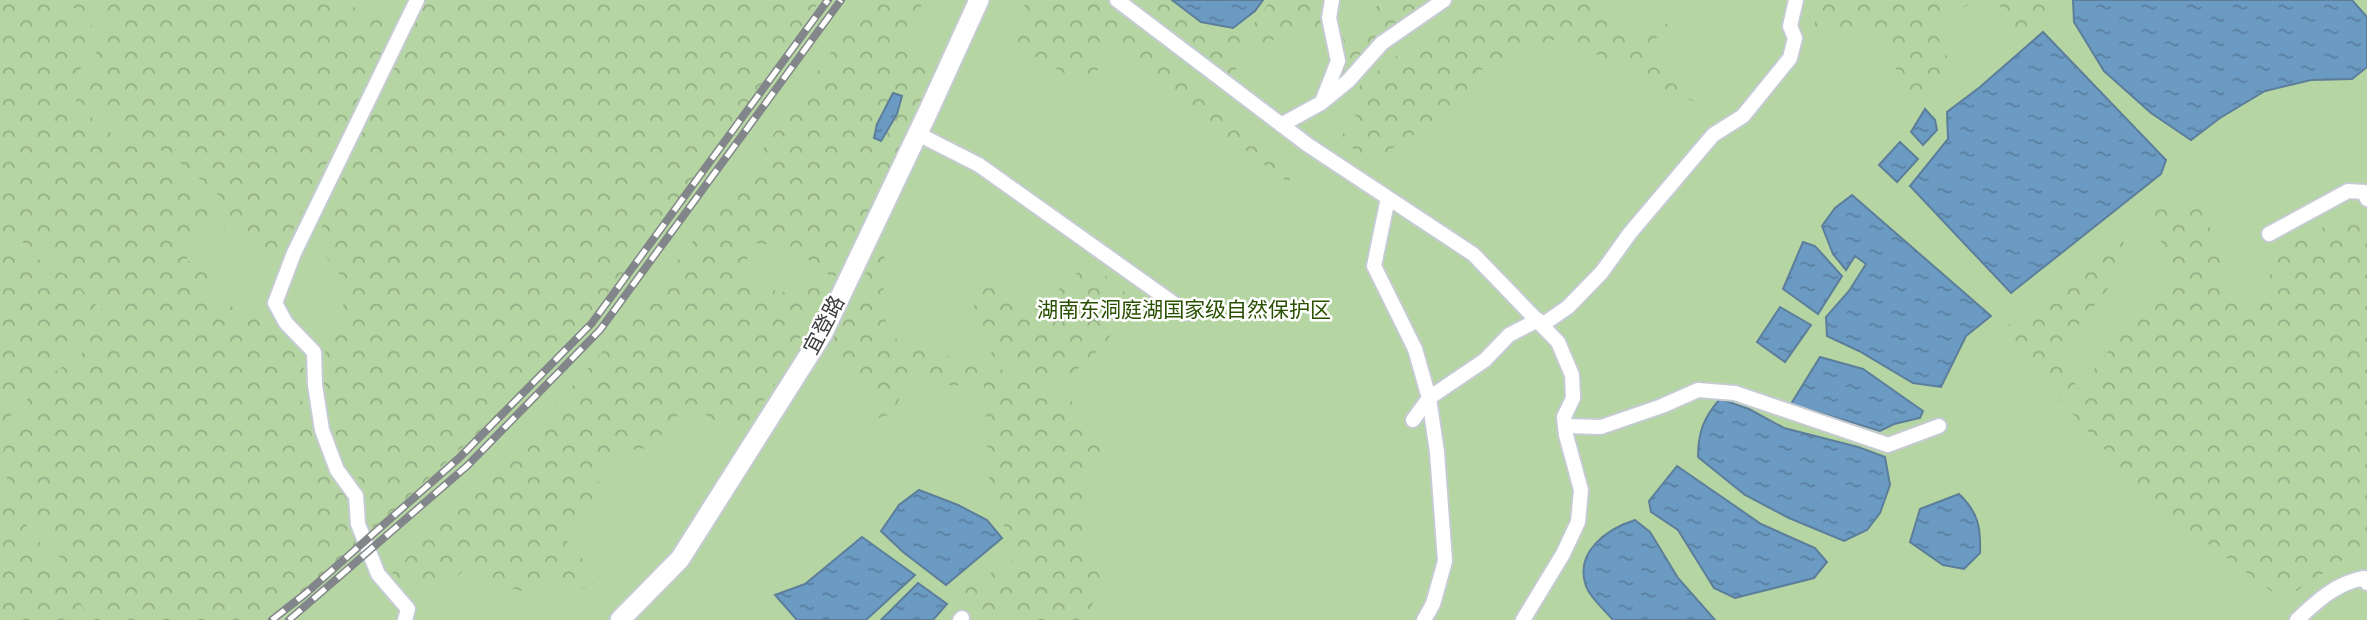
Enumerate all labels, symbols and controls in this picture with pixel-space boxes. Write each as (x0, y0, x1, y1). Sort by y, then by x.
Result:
street label: 宜登路 (798, 291, 850, 359)
park label: 湖南东洞庭湖国家级自然保护区 (1037, 297, 1331, 323)

